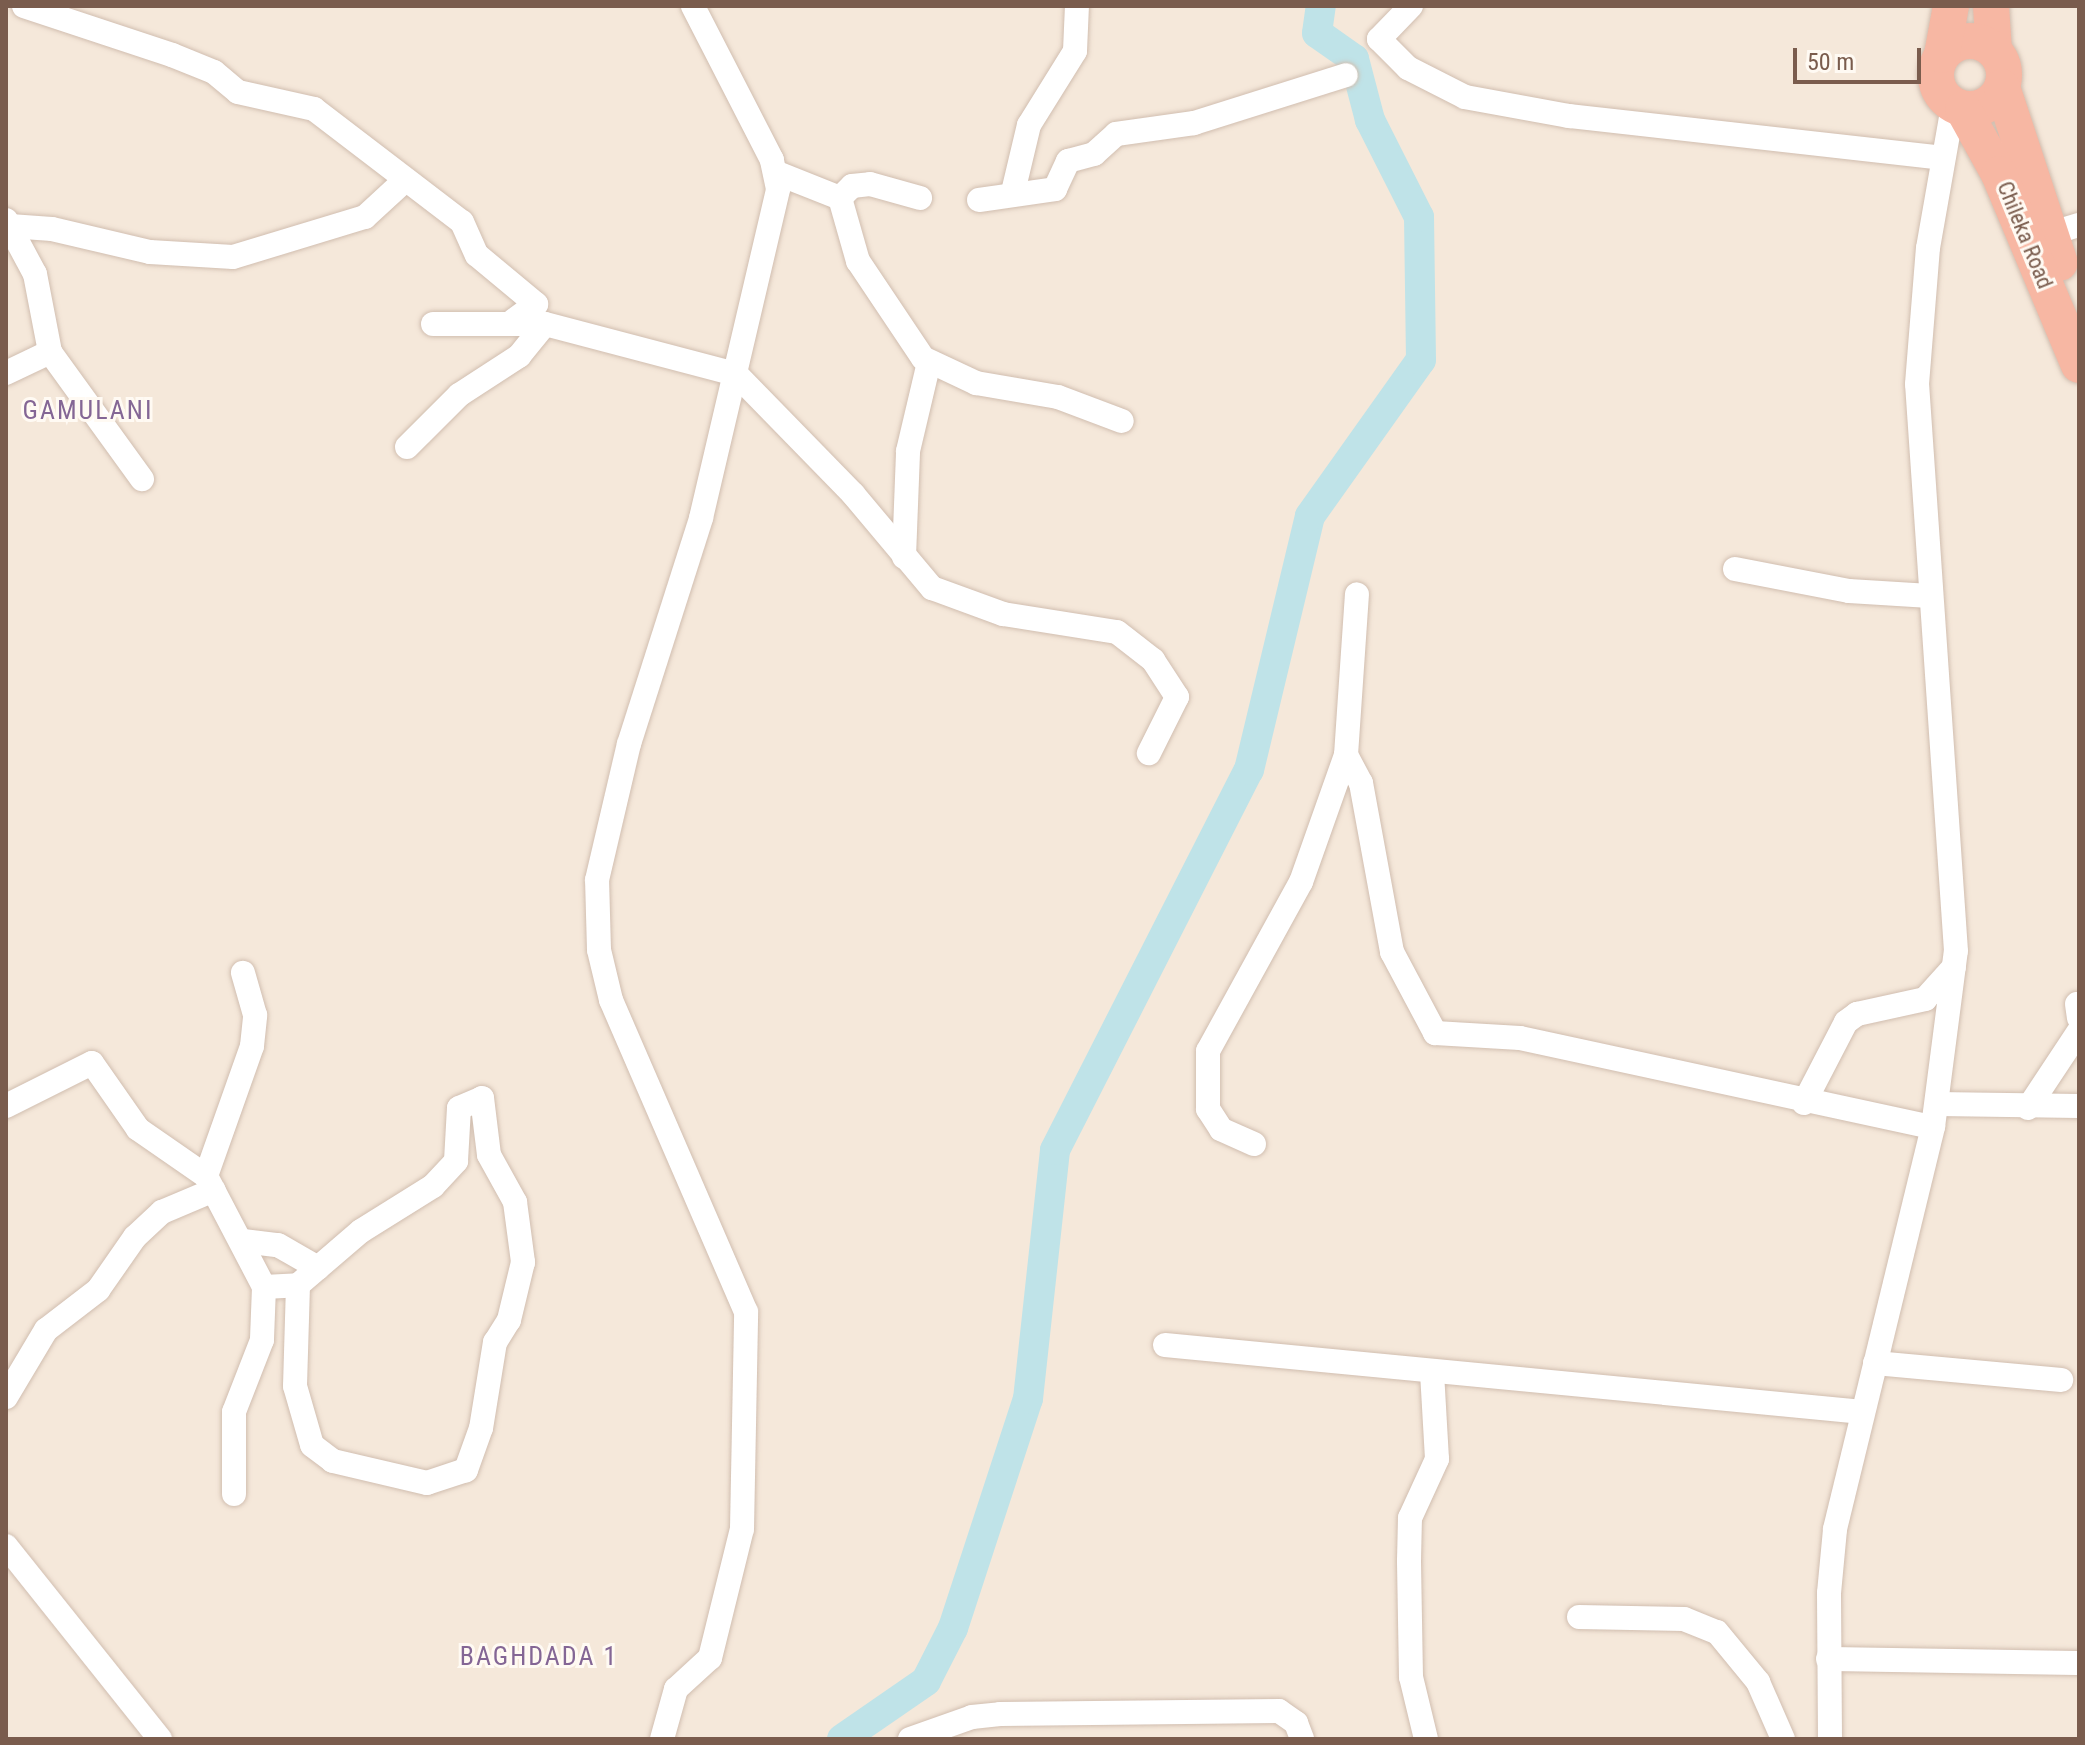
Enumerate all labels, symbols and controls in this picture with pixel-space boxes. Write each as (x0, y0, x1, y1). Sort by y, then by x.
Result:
scale bar (1797, 32, 1925, 82)
text: 50 m (1807, 48, 1854, 76)
street label: Chileka Road (1992, 178, 2058, 292)
district label: GAMULANI (23, 395, 153, 427)
district label: BAGHDADA 1 (460, 1641, 618, 1673)

